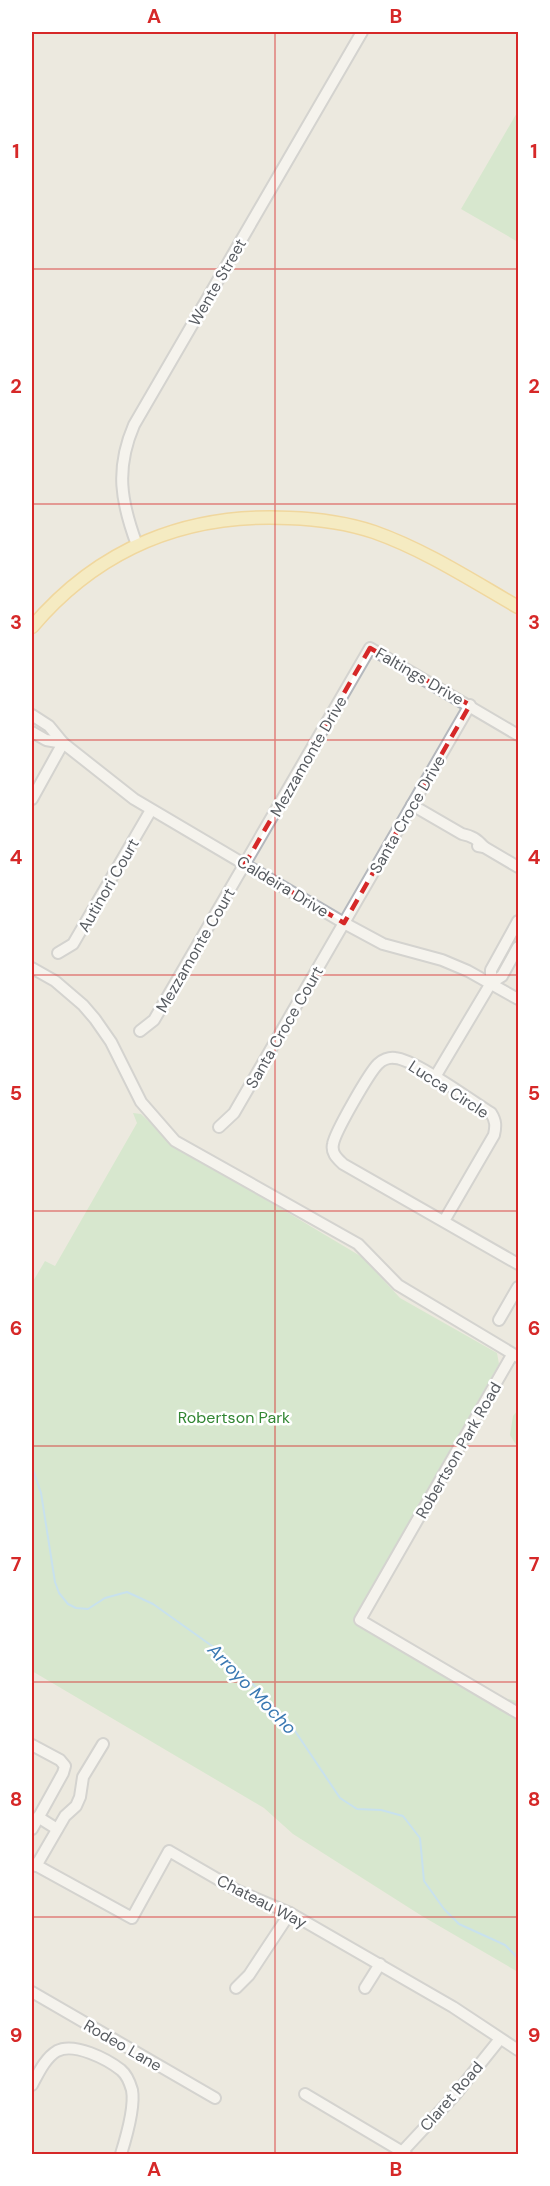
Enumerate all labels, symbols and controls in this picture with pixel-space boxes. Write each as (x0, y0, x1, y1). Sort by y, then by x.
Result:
text: A (147, 3, 161, 29)
text: B (390, 3, 402, 29)
text: 1 (12, 138, 20, 164)
text: 1 (530, 138, 538, 164)
street label: Wente Street (184, 235, 251, 330)
text: 2 (10, 373, 22, 399)
text: 2 (528, 373, 540, 399)
text: 3 (10, 609, 22, 635)
text: 3 (528, 609, 540, 635)
street label: Faltings Drive (372, 643, 468, 710)
street label: Mezzamonte Drive (265, 692, 352, 820)
street label: Santa Croce Drive (365, 751, 450, 877)
street label: Autinori Court (73, 835, 144, 936)
text: 4 (10, 844, 23, 870)
text: 4 (528, 844, 541, 870)
street label: Caldeira Drive (233, 851, 333, 922)
street label: Mezzamonte Court (151, 884, 240, 1016)
street label: Santa Croce Court (241, 962, 328, 1092)
street label: Lucca Circle (405, 1056, 493, 1123)
text: 5 (10, 1080, 22, 1106)
text: 5 (528, 1080, 540, 1106)
text: 6 (10, 1315, 22, 1341)
text: 6 (528, 1315, 540, 1341)
street label: Robertson Park Road (411, 1378, 506, 1522)
park label: Robertson Park (178, 1407, 290, 1428)
text: 7 (11, 1551, 22, 1577)
text: 7 (529, 1551, 540, 1577)
water label: Arroyo Mocho (202, 1638, 302, 1740)
text: 8 (10, 1786, 22, 1812)
text: 8 (528, 1786, 540, 1812)
street label: Chateau Way (213, 1870, 311, 1933)
street label: Rodeo Lane (80, 2015, 166, 2076)
text: 9 (10, 2022, 22, 2048)
text: 9 (528, 2022, 540, 2048)
street label: Claret Road (415, 2057, 487, 2136)
text: A (147, 2156, 161, 2182)
text: B (390, 2156, 402, 2182)

